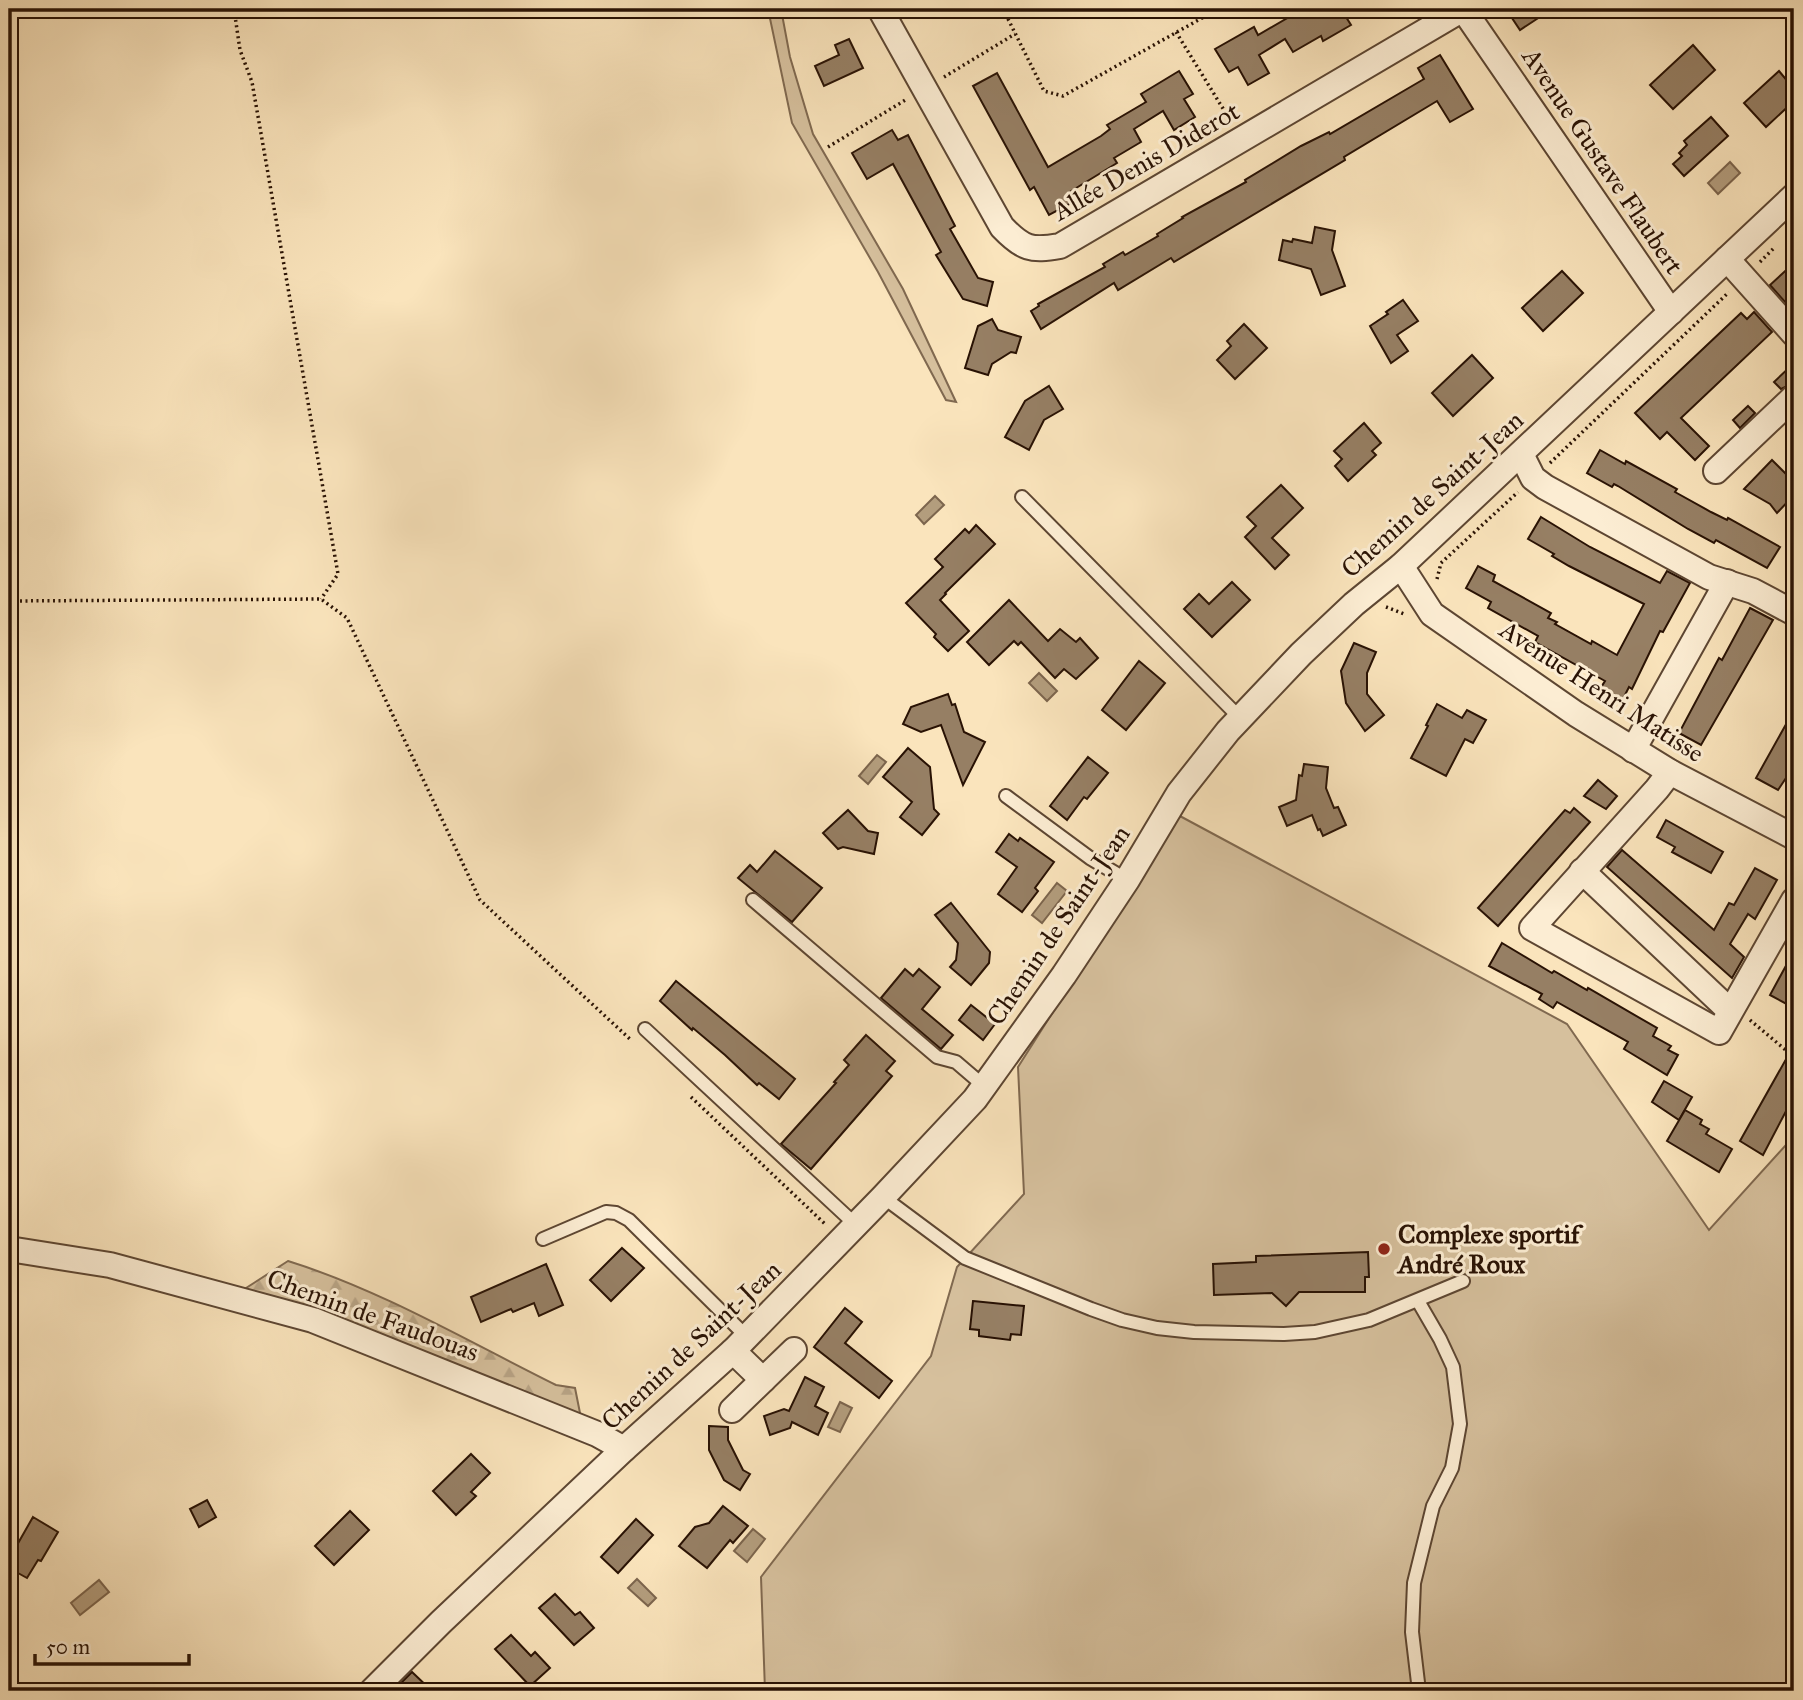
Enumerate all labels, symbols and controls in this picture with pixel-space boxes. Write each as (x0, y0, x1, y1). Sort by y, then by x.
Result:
street label: Avenue Gustave Flaubert (1515, 41, 1691, 280)
street label: Allée Denis Diderot (1046, 95, 1245, 228)
street label: Chemin de Saint-Jean (1334, 404, 1530, 584)
street label: Avenue Henri Matisse (1493, 612, 1710, 769)
street label: Chemin de Saint-Jean (979, 819, 1137, 1031)
place label: Complexe sportif André Roux (1396, 1218, 1584, 1280)
marker: Complexe sportif André Roux (1376, 1241, 1392, 1257)
street label: Chemin de Saint-Jean (595, 1254, 787, 1436)
street label: Chemin de Faudouas (263, 1262, 483, 1368)
scale bar (35, 1623, 189, 1667)
text: 50 m (46, 1634, 91, 1660)

